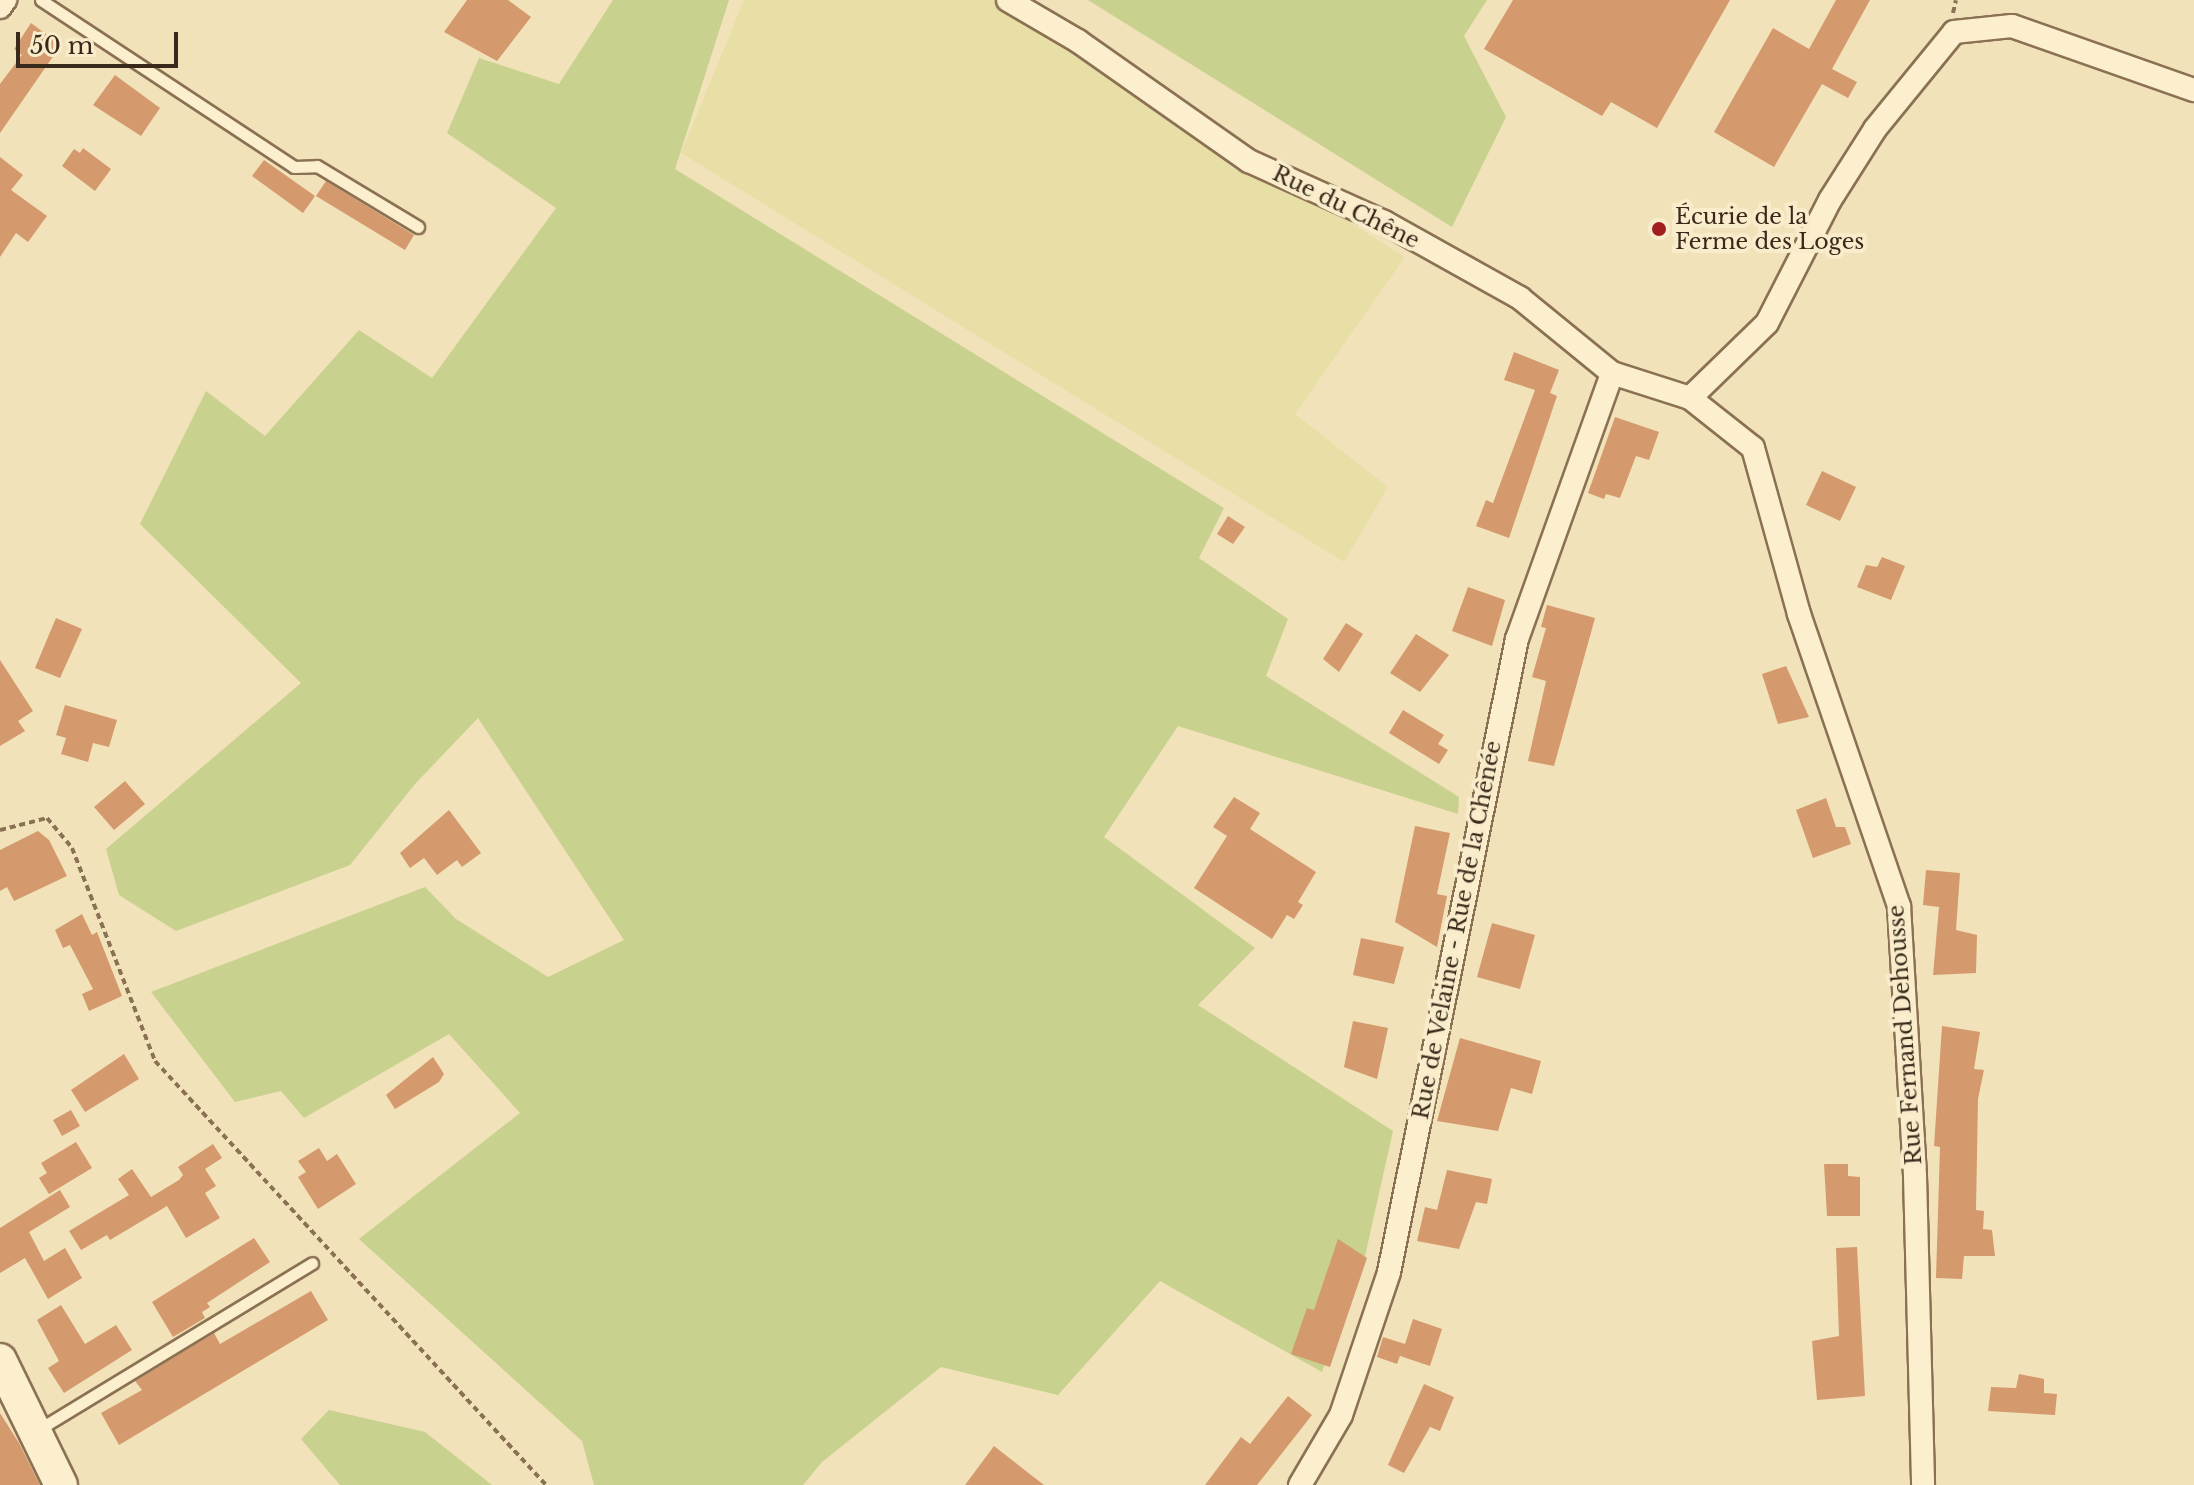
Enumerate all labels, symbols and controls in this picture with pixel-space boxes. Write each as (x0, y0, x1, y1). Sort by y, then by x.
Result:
scale bar (20, 16, 182, 66)
text: 50 m (30, 31, 93, 60)
street label: Rue du Chêne (1268, 160, 1424, 254)
place label: Écurie de la Ferme des Loges (1675, 203, 1864, 254)
marker: Écurie de la Ferme des Loges (1650, 220, 1668, 238)
street label: Rue de Velaine - Rue de la Chênée (1407, 738, 1507, 1122)
street label: Rue Fernand Dehousse (1883, 904, 1927, 1166)

